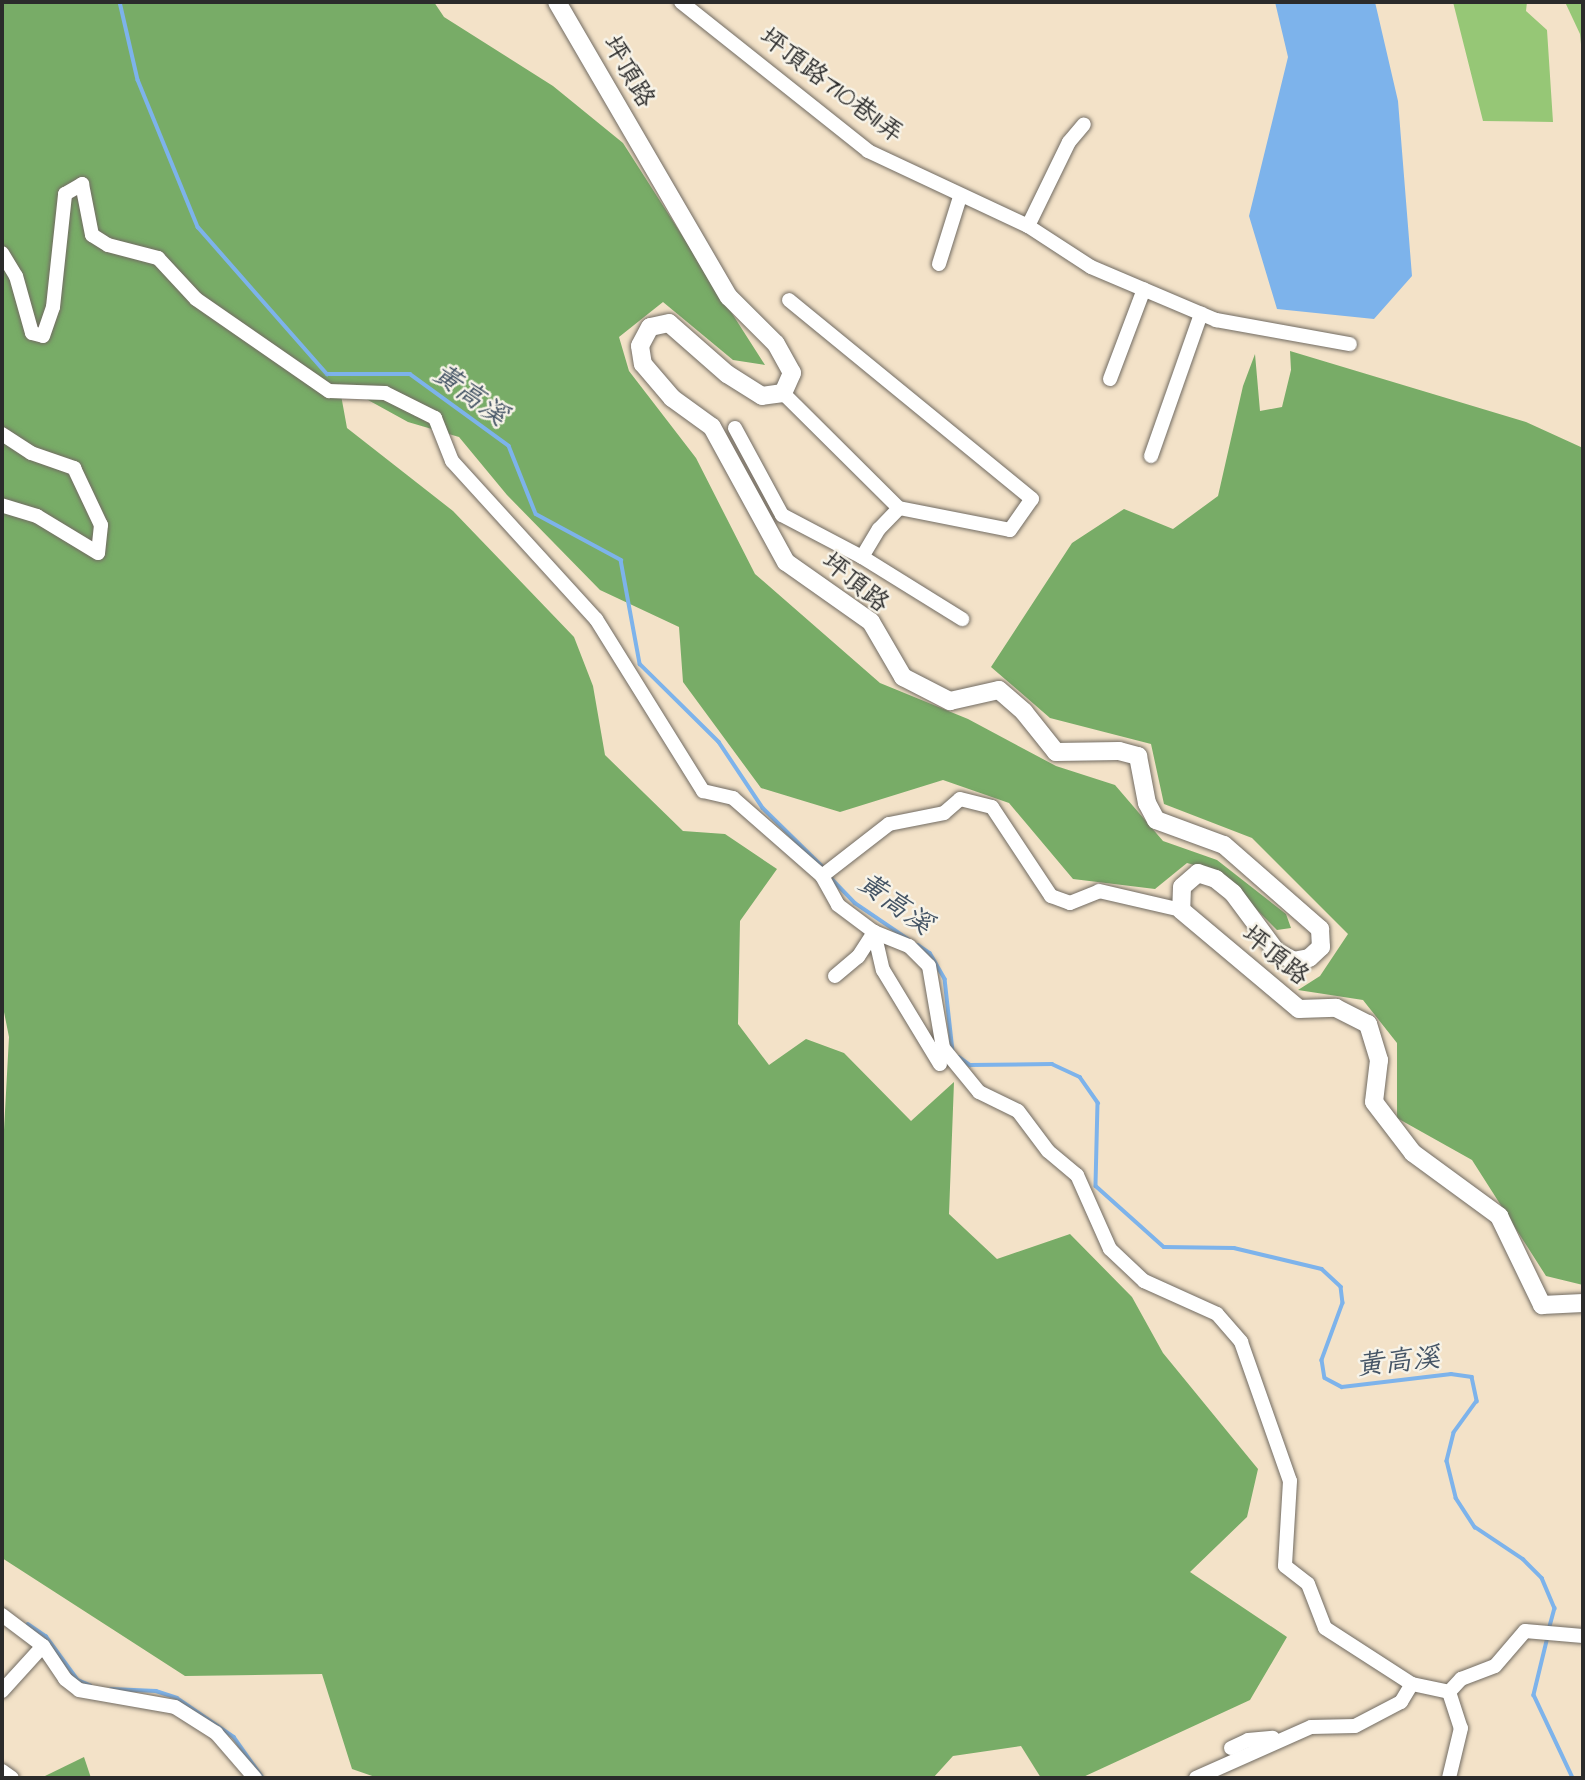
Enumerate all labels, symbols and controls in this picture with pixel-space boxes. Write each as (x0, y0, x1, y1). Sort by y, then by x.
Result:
street label: 坪頂路710巷11弄 (753, 22, 909, 150)
street label: 坪頂路 (595, 30, 661, 114)
water label: 黃高溪 (426, 357, 514, 433)
street label: 坪頂路 (815, 546, 895, 620)
water label: 黃高溪 (851, 866, 939, 942)
street label: 坪頂路 (1235, 919, 1315, 993)
water label: 黃高溪 (1354, 1341, 1442, 1383)

